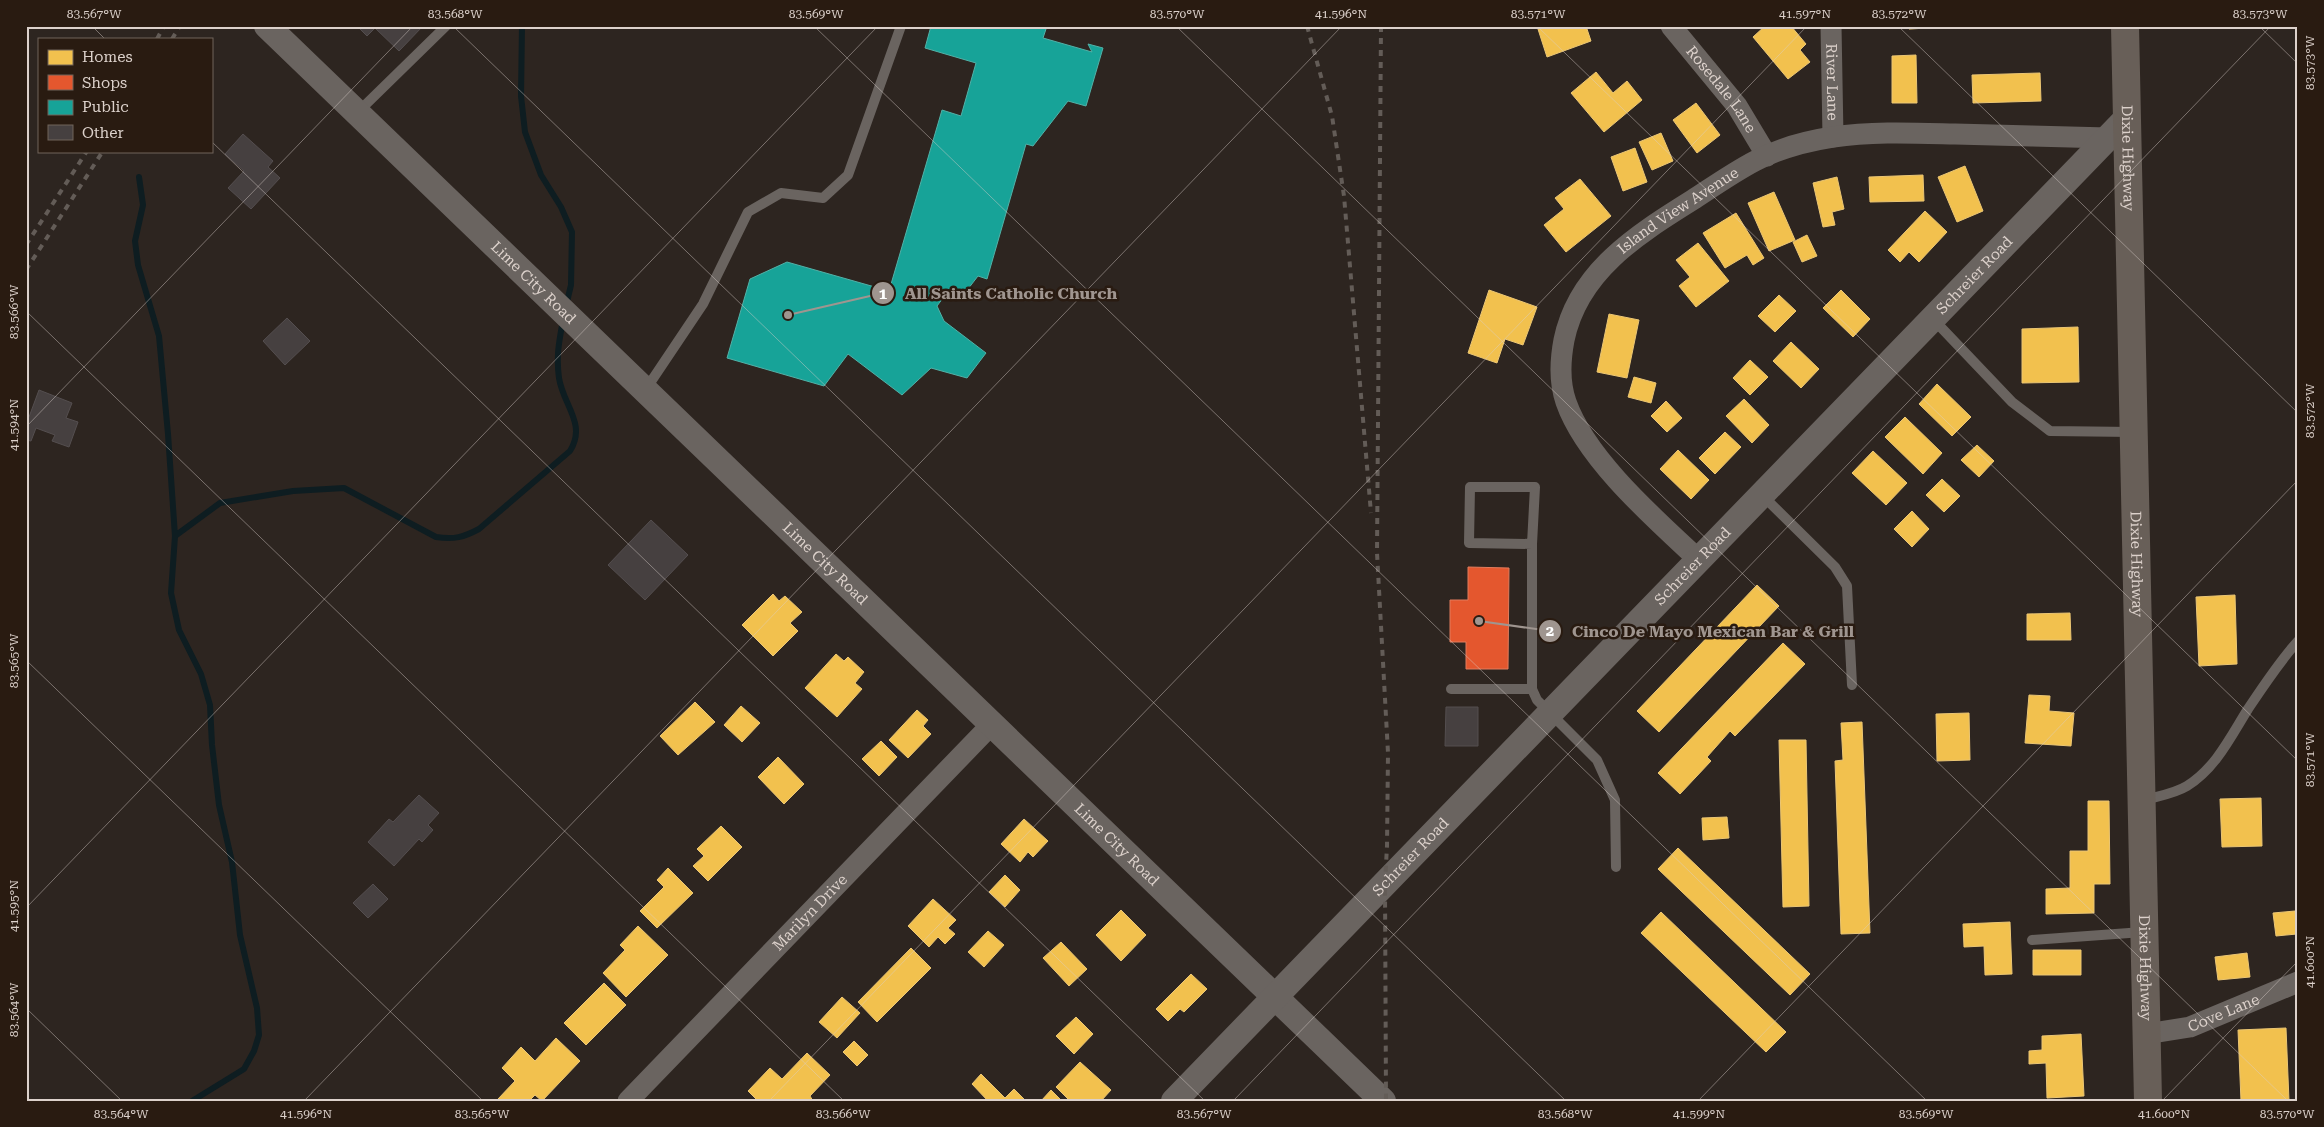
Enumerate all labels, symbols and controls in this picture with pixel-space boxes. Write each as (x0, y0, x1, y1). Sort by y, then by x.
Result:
text: 83.567°W (67, 7, 122, 21)
text: 83.568°W (428, 7, 483, 21)
text: 83.569°W (789, 7, 844, 21)
text: 83.570°W (1150, 7, 1205, 21)
text: 41.596°N (1315, 7, 1367, 21)
text: 83.571°W (1511, 7, 1566, 21)
text: 41.597°N (1779, 7, 1831, 21)
text: 83.572°W (1872, 7, 1927, 21)
text: 83.573°W (2233, 7, 2288, 21)
text: 83.573°W (2303, 35, 2317, 90)
legend (38, 38, 212, 152)
street label: Rosedale Lane (1682, 42, 1760, 136)
street label: River Lane (1822, 43, 1842, 121)
text: Homes (82, 48, 133, 66)
text: Shops (82, 74, 127, 92)
text: Public (82, 98, 129, 116)
street label: Dixie Highway (2118, 105, 2138, 211)
text: Other (82, 124, 124, 142)
street label: Island View Avenue (1614, 163, 1742, 258)
street label: Schreier Road (1933, 232, 2017, 318)
street label: Lime City Road (487, 238, 580, 328)
callout: All Saints Catholic Church (870, 278, 1127, 309)
text: 83.566°W (7, 284, 21, 339)
text: All Saints Catholic Church (905, 284, 1117, 303)
text: 1 (879, 285, 888, 303)
text: 83.572°W (2303, 383, 2317, 438)
text: 41.594°N (7, 399, 21, 451)
street label: Dixie Highway (2126, 511, 2147, 617)
street label: Lime City Road (779, 519, 872, 609)
street label: Schreier Road (1651, 523, 1735, 609)
callout: Cinco De Mayo Mexican Bar & Grill (1537, 616, 1864, 647)
text: 2 (1546, 622, 1554, 640)
text: Cinco De Mayo Mexican Bar & Grill (1572, 622, 1855, 641)
text: 83.565°W (7, 633, 21, 688)
text: 83.571°W (2303, 732, 2317, 787)
street label: Lime City Road (1071, 800, 1163, 890)
street label: Schreier Road (1369, 814, 1453, 900)
street label: Marilyn Drive (769, 870, 851, 955)
text: 41.595°N (7, 880, 21, 932)
street label: Dixie Highway (2135, 915, 2155, 1021)
text: 41.600°N (2303, 936, 2317, 988)
text: 83.564°W (7, 982, 21, 1037)
street label: Cove Lane (2185, 990, 2262, 1036)
text: 83.564°W (94, 1107, 149, 1121)
text: 41.596°N (280, 1107, 332, 1121)
text: 83.565°W (455, 1107, 510, 1121)
text: 83.566°W (816, 1107, 871, 1121)
text: 83.567°W (1177, 1107, 1232, 1121)
text: 83.568°W (1538, 1107, 1593, 1121)
text: 41.599°N (1673, 1107, 1725, 1121)
text: 83.569°W (1899, 1107, 1954, 1121)
text: 41.600°N (2138, 1107, 2190, 1121)
text: 83.570°W (2260, 1107, 2315, 1121)

